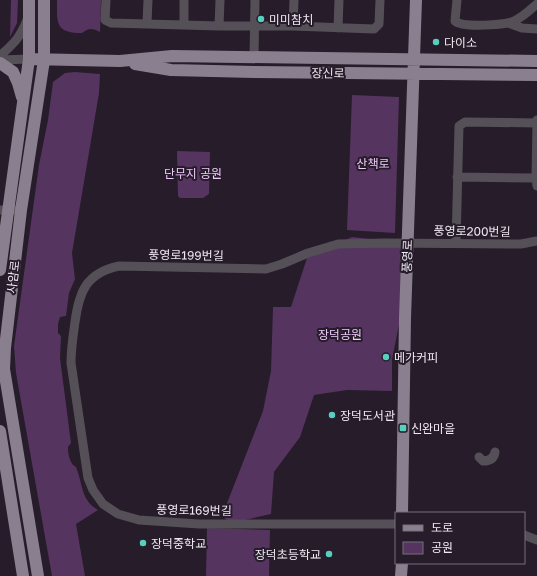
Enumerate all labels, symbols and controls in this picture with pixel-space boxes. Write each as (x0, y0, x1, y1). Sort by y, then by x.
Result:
place label: 미미참치 (269, 12, 313, 27)
marker: 미미참치 (256, 14, 266, 24)
place label: 다이소 (444, 35, 477, 50)
marker: 다이소 (431, 37, 441, 47)
street label: 장신로 (311, 65, 345, 81)
park label: 산책로 (356, 156, 390, 171)
park label: 단무지 공원 (164, 166, 222, 181)
street label: 풍영로200번길 (433, 223, 511, 239)
street label: 풍영로 (399, 239, 415, 273)
street label: 풍영로199번길 (148, 247, 224, 263)
street label: 사암로 (4, 260, 22, 294)
park label: 장덕공원 (318, 327, 362, 342)
place label: 메가커피 (394, 350, 438, 365)
marker: 메가커피 (381, 352, 391, 362)
place label: 장덕도서관 (340, 408, 395, 423)
marker: 장덕도서관 (327, 410, 337, 420)
place label: 신완마을 (411, 421, 455, 436)
marker: 신완마을 (398, 423, 408, 433)
street label: 풍영로169번길 (156, 502, 232, 518)
legend (395, 512, 525, 564)
text: 도로 (431, 520, 453, 535)
place label: 장덕중학교 (151, 536, 206, 551)
marker: 장덕중학교 (138, 538, 148, 548)
text: 공원 (431, 540, 453, 555)
place label: 장덕초등학교 (255, 547, 321, 562)
marker: 장덕초등학교 (324, 549, 334, 559)

